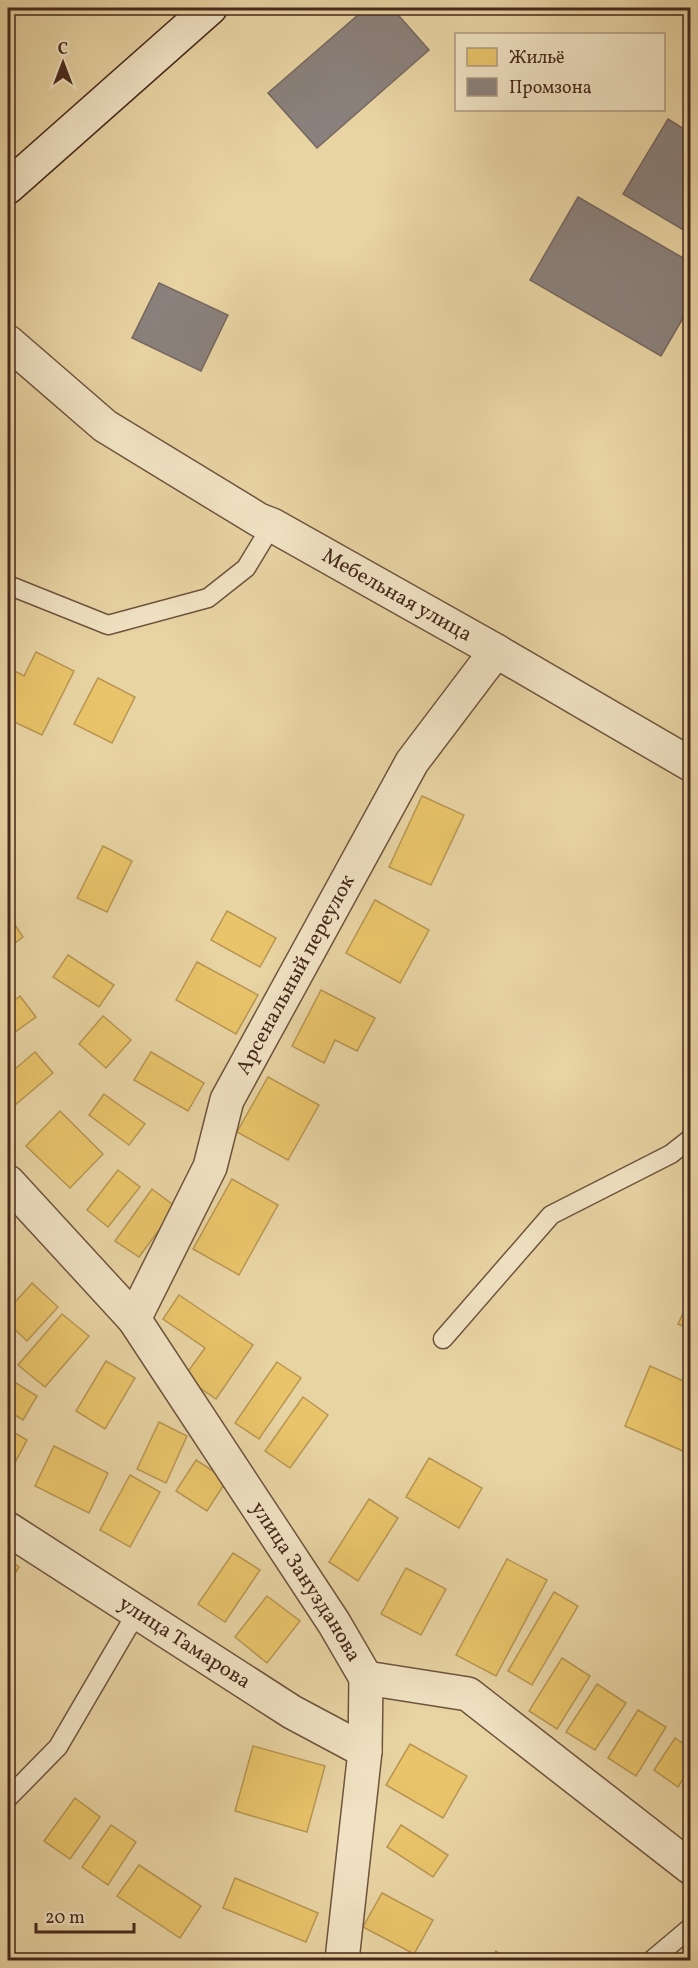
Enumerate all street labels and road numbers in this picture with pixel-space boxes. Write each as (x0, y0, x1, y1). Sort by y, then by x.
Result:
street label: Мебельная улица (317, 541, 477, 649)
street label: Арсенальный переулок (229, 869, 362, 1080)
street label: улица Занузданова (243, 1496, 368, 1667)
street label: улица Тамарова (113, 1589, 256, 1696)

